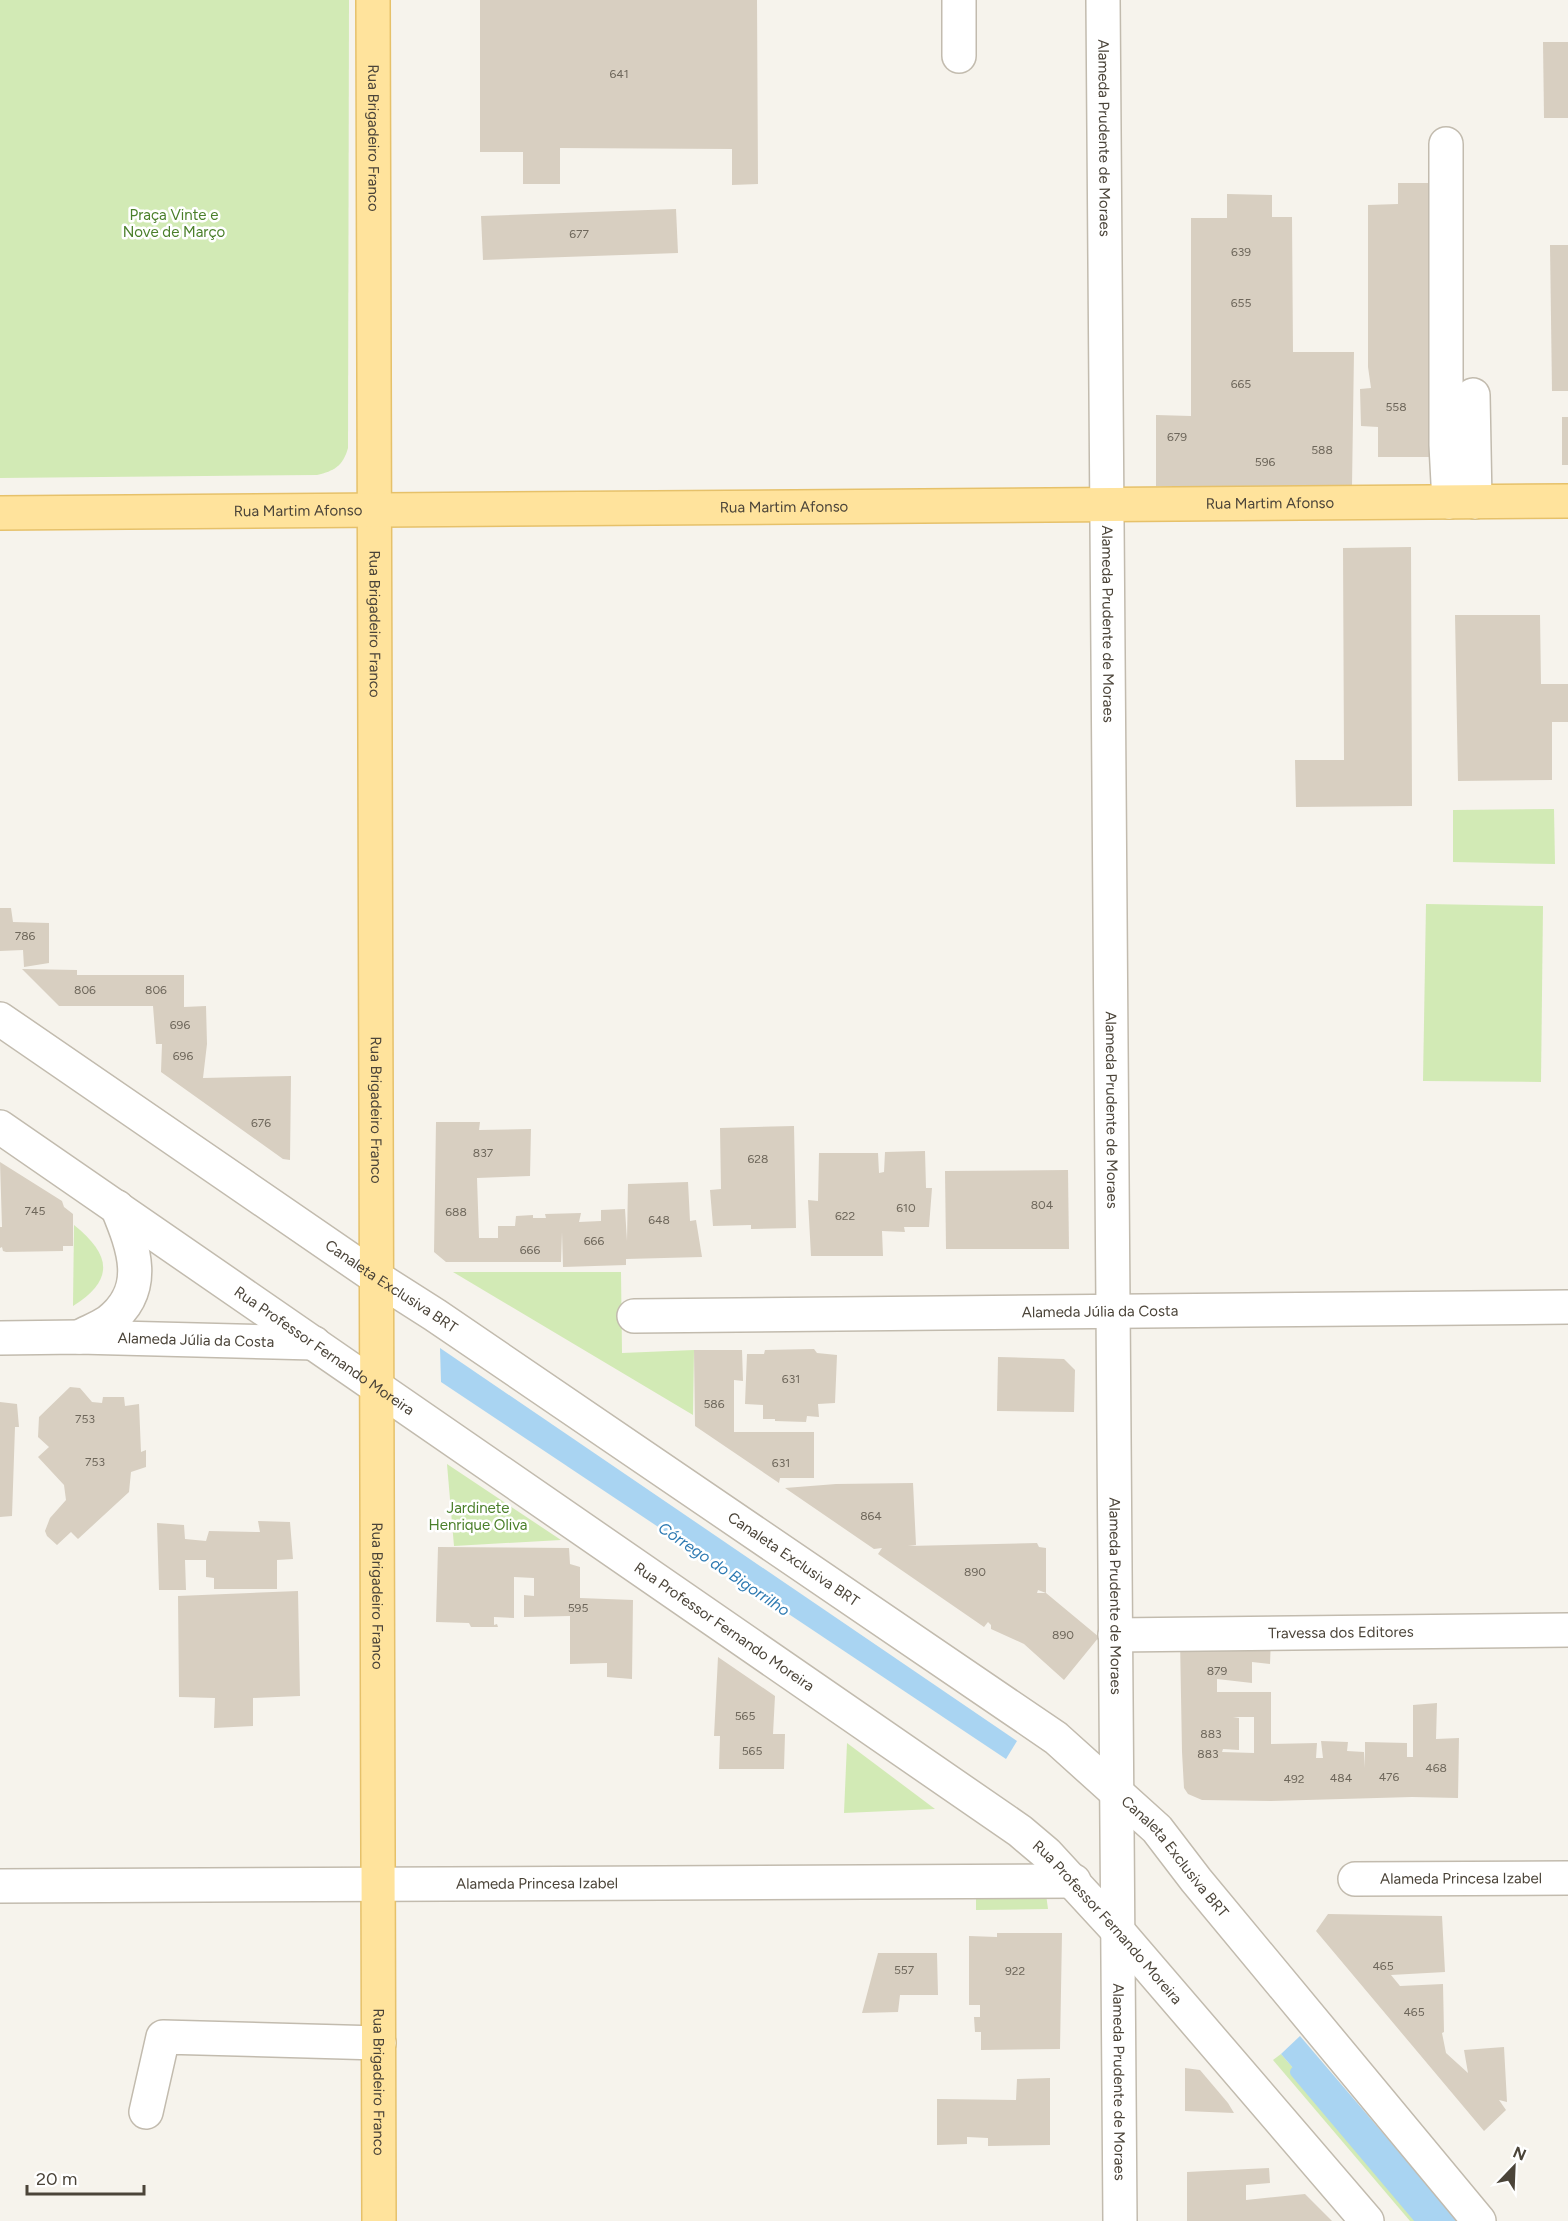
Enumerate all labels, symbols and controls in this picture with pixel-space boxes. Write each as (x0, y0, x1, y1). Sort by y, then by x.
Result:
street label: Alameda Prudente de Moraes (1094, 39, 1114, 237)
street label: Rua Brigadeiro Franco (364, 64, 383, 212)
house number: 641 (609, 67, 629, 81)
park label: Praça Vinte e Nove de Março (123, 206, 226, 241)
house number: 677 (569, 227, 589, 241)
house number: 639 (1231, 245, 1251, 259)
house number: 655 (1231, 296, 1251, 310)
house number: 665 (1231, 377, 1251, 391)
house number: 558 (1385, 400, 1407, 414)
house number: 679 (1167, 430, 1187, 444)
house number: 588 (1311, 443, 1333, 457)
house number: 596 (1255, 455, 1275, 469)
street label: Rua Martim Afonso (1206, 494, 1335, 513)
street label: Rua Martim Afonso (720, 498, 849, 516)
street label: Rua Martim Afonso (234, 501, 363, 520)
street label: Alameda Prudente de Moraes (1098, 525, 1118, 723)
street label: Rua Brigadeiro Franco (365, 550, 384, 698)
house number: 786 (15, 929, 36, 943)
house number: 806 (74, 983, 96, 997)
house number: 806 (145, 983, 167, 997)
street label: Alameda Prudente de Moraes (1102, 1011, 1121, 1209)
house number: 696 (170, 1018, 190, 1032)
street label: Rua Brigadeiro Franco (367, 1036, 385, 1184)
house number: 696 (173, 1049, 193, 1063)
house number: 676 (251, 1116, 271, 1130)
house number: 837 (473, 1146, 494, 1160)
house number: 628 (748, 1152, 768, 1166)
house number: 804 (1031, 1198, 1054, 1212)
house number: 610 (896, 1201, 916, 1215)
house number: 745 (25, 1204, 45, 1218)
house number: 688 (445, 1205, 467, 1219)
house number: 622 (835, 1209, 855, 1223)
house number: 648 (648, 1213, 670, 1227)
house number: 666 (584, 1234, 604, 1248)
street label: Canaleta Exclusiva BRT (322, 1236, 462, 1337)
house number: 666 (520, 1243, 540, 1257)
street label: Rua Professor Fernando Moreira (231, 1282, 418, 1419)
street label: Alameda Júlia da Costa (1022, 1302, 1178, 1321)
street label: Alameda Júlia da Costa (117, 1329, 274, 1351)
house number: 631 (782, 1372, 800, 1386)
house number: 586 (703, 1397, 725, 1411)
house number: 753 (75, 1412, 95, 1426)
house number: 753 (85, 1455, 105, 1469)
house number: 631 (772, 1456, 790, 1470)
street label: Alameda Prudente de Moraes (1105, 1497, 1125, 1695)
park label: Jardinete Henrique Oliva (428, 1499, 528, 1534)
street label: Canaleta Exclusiva BRT (724, 1508, 863, 1611)
house number: 864 (860, 1509, 882, 1523)
water label: Córrego do Bigorrilho (655, 1518, 793, 1620)
street label: Rua Brigadeiro Franco (368, 1522, 387, 1670)
street label: Rua Professor Fernando Moreira (631, 1559, 818, 1695)
house number: 890 (964, 1565, 986, 1579)
house number: 595 (568, 1601, 588, 1615)
street label: Travessa dos Editores (1268, 1623, 1414, 1642)
house number: 890 (1052, 1628, 1074, 1642)
house number: 879 (1207, 1664, 1228, 1678)
house number: 565 (735, 1709, 755, 1723)
house number: 883 (1200, 1727, 1222, 1741)
house number: 565 (742, 1744, 762, 1758)
house number: 883 (1197, 1747, 1219, 1761)
house number: 468 (1425, 1761, 1447, 1775)
house number: 476 (1379, 1770, 1400, 1784)
house number: 484 (1330, 1771, 1353, 1785)
house number: 492 (1284, 1772, 1304, 1786)
street label: Canaleta Exclusiva BRT (1117, 1792, 1233, 1922)
street label: Rua Professor Fernando Moreira (1029, 1837, 1186, 2008)
street label: Alameda Princesa Izabel (1380, 1869, 1542, 1888)
street label: Alameda Princesa Izabel (456, 1874, 618, 1893)
house number: 465 (1372, 1959, 1394, 1973)
house number: 557 (894, 1963, 915, 1977)
house number: 922 (1005, 1964, 1025, 1978)
street label: Alameda Prudente de Moraes (1109, 1983, 1129, 2181)
house number: 465 (1403, 2005, 1425, 2019)
street label: Rua Brigadeiro Franco (369, 2008, 388, 2156)
north arrow (1484, 2137, 1544, 2197)
text: N (1510, 2142, 1529, 2165)
scale bar (27, 2158, 144, 2196)
text: 20 m (36, 2168, 77, 2190)

